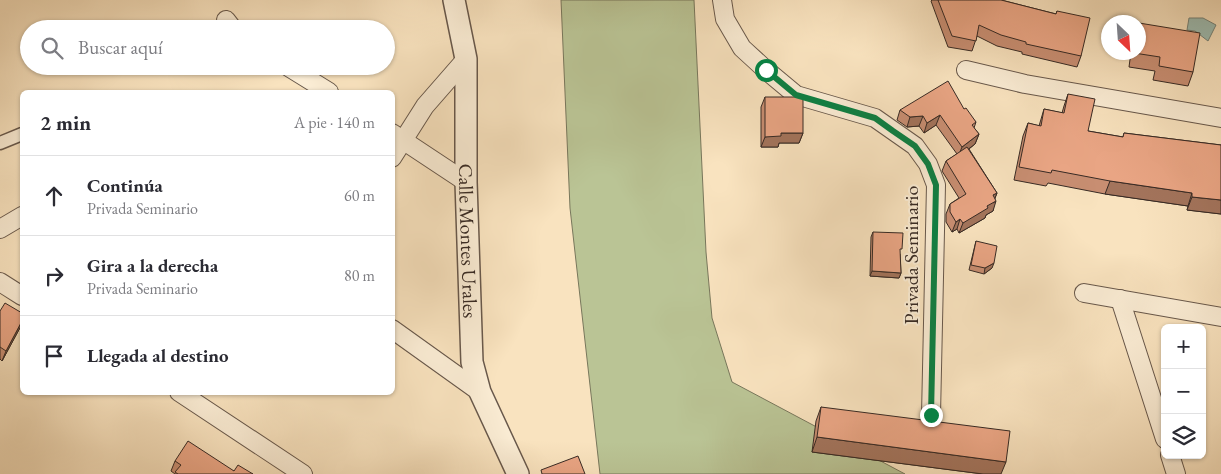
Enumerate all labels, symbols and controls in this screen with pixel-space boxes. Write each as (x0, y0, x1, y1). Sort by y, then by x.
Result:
north arrow (1101, 15, 1146, 60)
search box (20, 20, 395, 75)
icon: search (38, 34, 66, 62)
text: Buscar aquí (78, 35, 163, 60)
route start (755, 59, 778, 82)
text: 2 min (40, 109, 91, 136)
text: A pie · 140 m (294, 112, 375, 133)
street label: Calle Montes Urales (453, 163, 484, 319)
text: Continúa (87, 173, 163, 198)
icon: ahead (40, 182, 68, 210)
text: 60 m (344, 185, 375, 206)
street label: Privada Seminario (898, 186, 924, 324)
text: Privada Seminario (87, 198, 198, 219)
text: Gira a la derecha (87, 253, 218, 278)
icon: right (40, 262, 68, 290)
text: 80 m (344, 265, 375, 286)
text: Privada Seminario (87, 278, 198, 299)
map controls (1161, 324, 1206, 459)
button: + (1161, 324, 1206, 369)
icon: arrive (40, 342, 68, 370)
text: Llegada al destino (87, 343, 229, 368)
button: − (1161, 369, 1206, 414)
route end (920, 404, 943, 427)
button: layers (1161, 414, 1206, 459)

